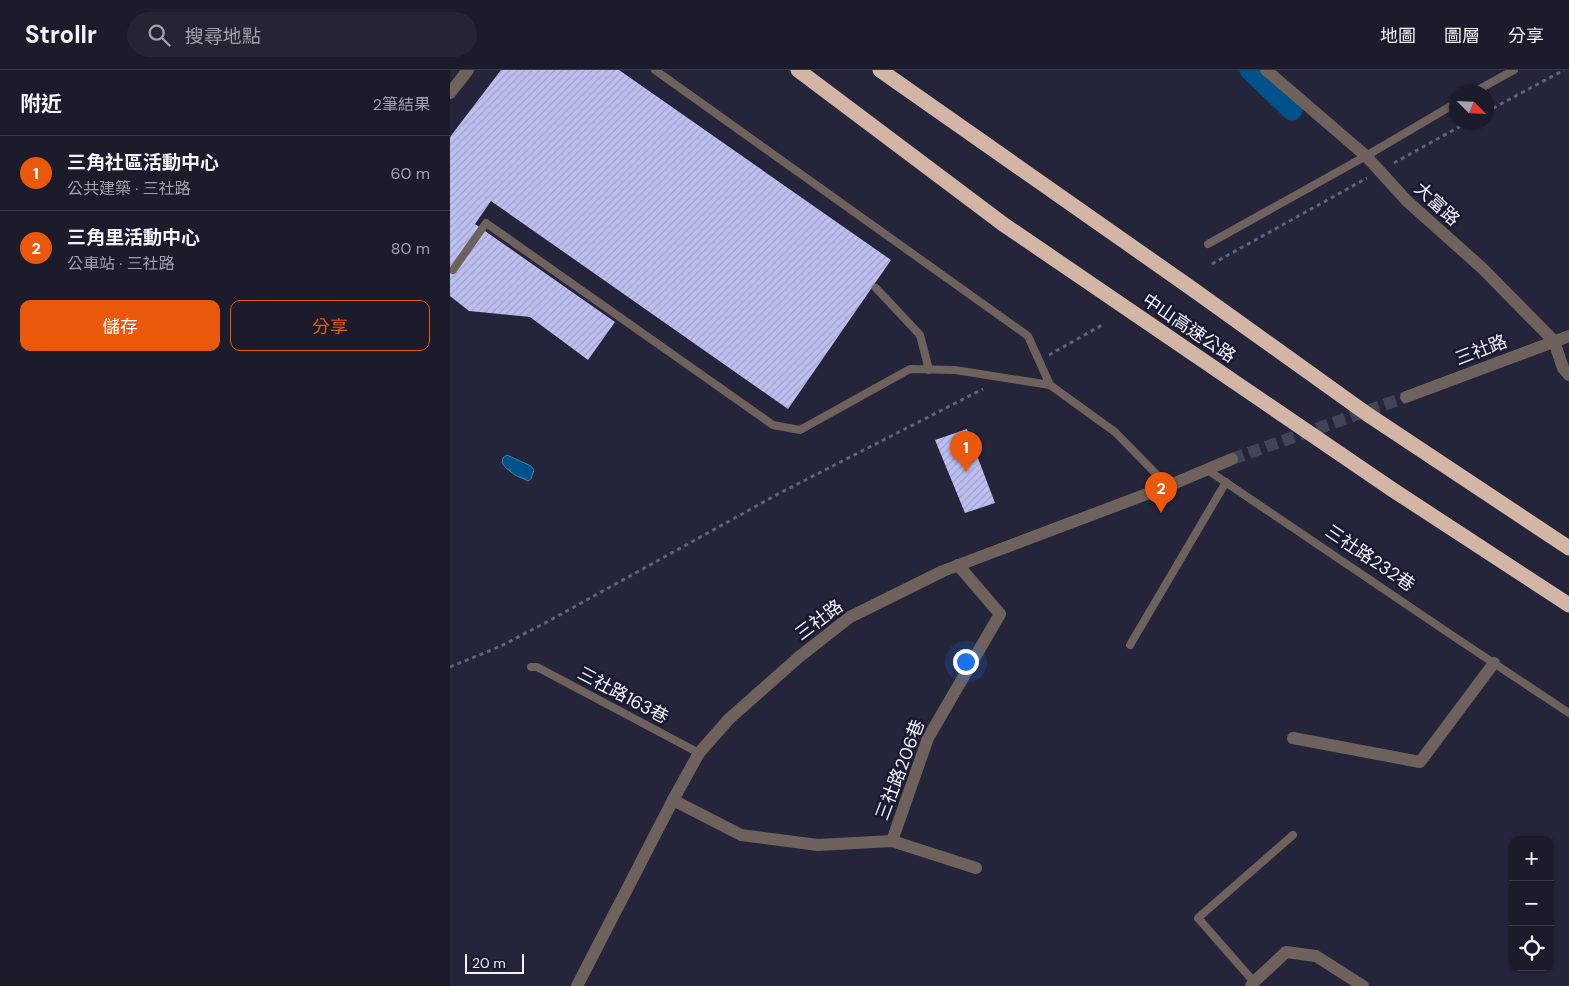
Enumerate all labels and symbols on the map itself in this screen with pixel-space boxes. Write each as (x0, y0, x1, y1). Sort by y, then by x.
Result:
north arrow (1449, 85, 1494, 130)
street label: 大富路 (1409, 177, 1465, 231)
street label: 中山高速公路 (1138, 288, 1240, 368)
street label: 三社路 (1451, 329, 1511, 371)
pin: 1 (950, 431, 982, 472)
pin: 2 (1145, 472, 1177, 513)
street label: 三社路232巷 (1320, 519, 1420, 597)
street label: 三社路 (790, 594, 848, 646)
your location (953, 649, 979, 675)
street label: 三社路163巷 (573, 661, 673, 729)
street label: 三社路206巷 (870, 716, 930, 824)
scale bar (465, 951, 524, 974)

